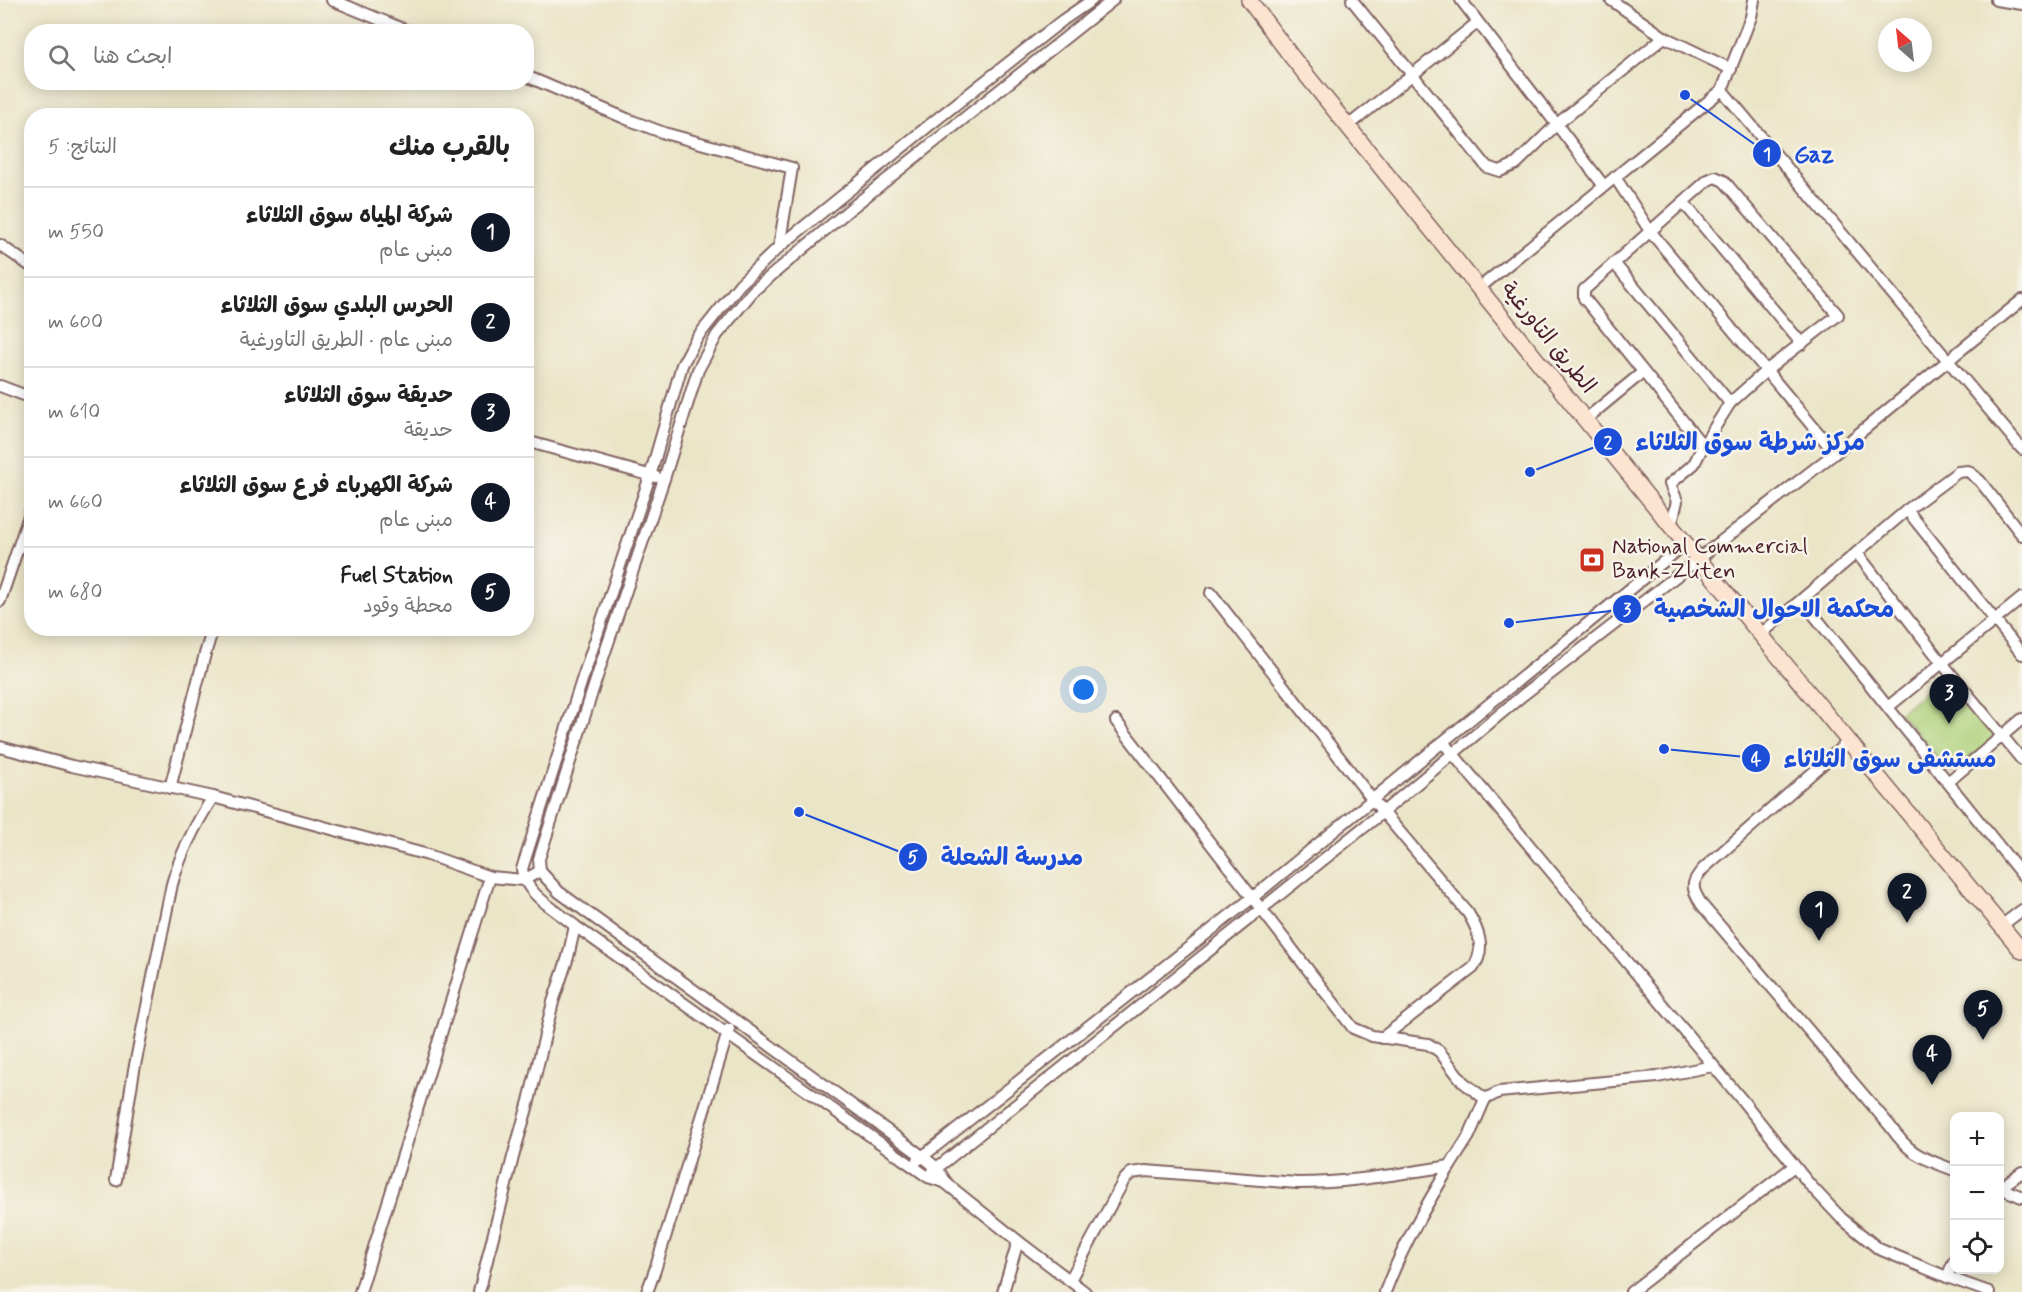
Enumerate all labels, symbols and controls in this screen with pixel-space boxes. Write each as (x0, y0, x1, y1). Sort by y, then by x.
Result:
north arrow (1878, 18, 1932, 72)
search box (24, 24, 534, 90)
icon: search (45, 41, 78, 74)
text: ابحث هنا (93, 43, 173, 71)
text: بالقرب منك (389, 131, 510, 165)
callout: Gaz (1752, 132, 1846, 174)
text: النتائج: 5 (48, 134, 117, 161)
text: Gaz (1794, 140, 1834, 171)
text: 1 (1763, 143, 1771, 167)
text: شركة المياه سوق الثلاثاء (246, 202, 453, 230)
text: 550 m (48, 219, 104, 246)
text: 1 (486, 219, 495, 246)
text: مبنى عام (379, 237, 453, 264)
street label: الطريق التاورغية (1494, 276, 1602, 400)
text: الحرس البلدي سوق الثلاثاء (221, 292, 453, 320)
text: 600 m (48, 309, 103, 336)
text: 2 (486, 309, 495, 336)
text: مبنى عام · الطريق التاورغية (240, 327, 453, 354)
text: حديقة سوق الثلاثاء (284, 382, 453, 410)
text: 610 m (48, 399, 100, 426)
text: 3 (486, 399, 495, 426)
text: حديقة (404, 417, 453, 444)
callout: مركز شرطة سوق الثلاثاء (1593, 421, 1877, 463)
text: مركز شرطة سوق الثلاثاء (1635, 428, 1865, 459)
text: 2 (1604, 431, 1613, 455)
text: شركة الكهرباء فرع سوق الثلاثاء (179, 472, 453, 500)
text: 660 m (48, 489, 103, 516)
text: 4 (485, 489, 496, 516)
text: مبنى عام (379, 507, 453, 534)
place label: National Commercial Bank-Zliten (1612, 533, 1808, 586)
bank icon: National Commercial Bank-Zliten (1577, 545, 1607, 575)
text: Fuel Station (340, 562, 453, 590)
text: 680 m (48, 579, 103, 606)
text: 5 (485, 579, 497, 606)
callout: محكمة الاحوال الشخصية (1612, 588, 1906, 630)
text: محطة وقود (363, 593, 453, 620)
text: محكمة الاحوال الشخصية (1654, 595, 1894, 626)
text: 3 (1623, 598, 1632, 622)
pin: 3 (1930, 674, 1968, 724)
your location (1069, 675, 1098, 704)
callout: مستشفى سوق الثلاثاء (1741, 737, 2008, 779)
text: مستشفى سوق الثلاثاء (1784, 745, 1996, 776)
text: 4 (1751, 748, 1762, 772)
callout: مدرسة الشعلة (898, 836, 1095, 878)
text: مدرسة الشعلة (941, 843, 1083, 874)
text: 5 (908, 846, 919, 870)
pin: 2 (1888, 874, 1926, 923)
pin: 1 (1800, 892, 1838, 941)
pin: 5 (1964, 990, 2002, 1040)
pin: 4 (1912, 1036, 1952, 1085)
map controls (1950, 1112, 2004, 1274)
button: + (1950, 1112, 2004, 1166)
button: − (1950, 1166, 2004, 1220)
button: locate (1950, 1220, 2004, 1274)

